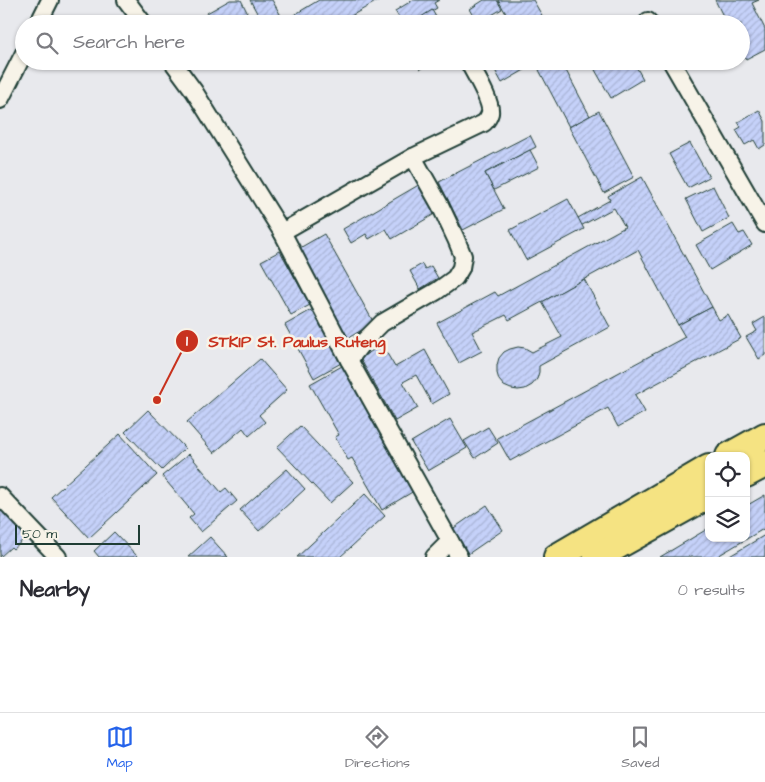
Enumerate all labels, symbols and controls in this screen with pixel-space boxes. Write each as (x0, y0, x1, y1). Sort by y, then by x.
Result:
search box (15, 15, 750, 70)
icon: search (33, 29, 61, 57)
text: Search here (73, 29, 185, 56)
callout: STKIP St. Paulus Ruteng (174, 325, 396, 356)
text: 1 (186, 331, 188, 352)
text: STKIP St. Paulus Ruteng (208, 331, 386, 355)
map controls (705, 452, 750, 542)
button: locate (705, 452, 750, 497)
button: layers (705, 497, 750, 542)
scale bar (15, 522, 140, 545)
text: 50 m (22, 524, 57, 544)
text: Nearby (20, 575, 90, 604)
text: 0 results (678, 579, 745, 601)
tab: Map (106, 723, 134, 773)
tab: Directions (345, 723, 410, 773)
tab: Saved (621, 723, 659, 773)

